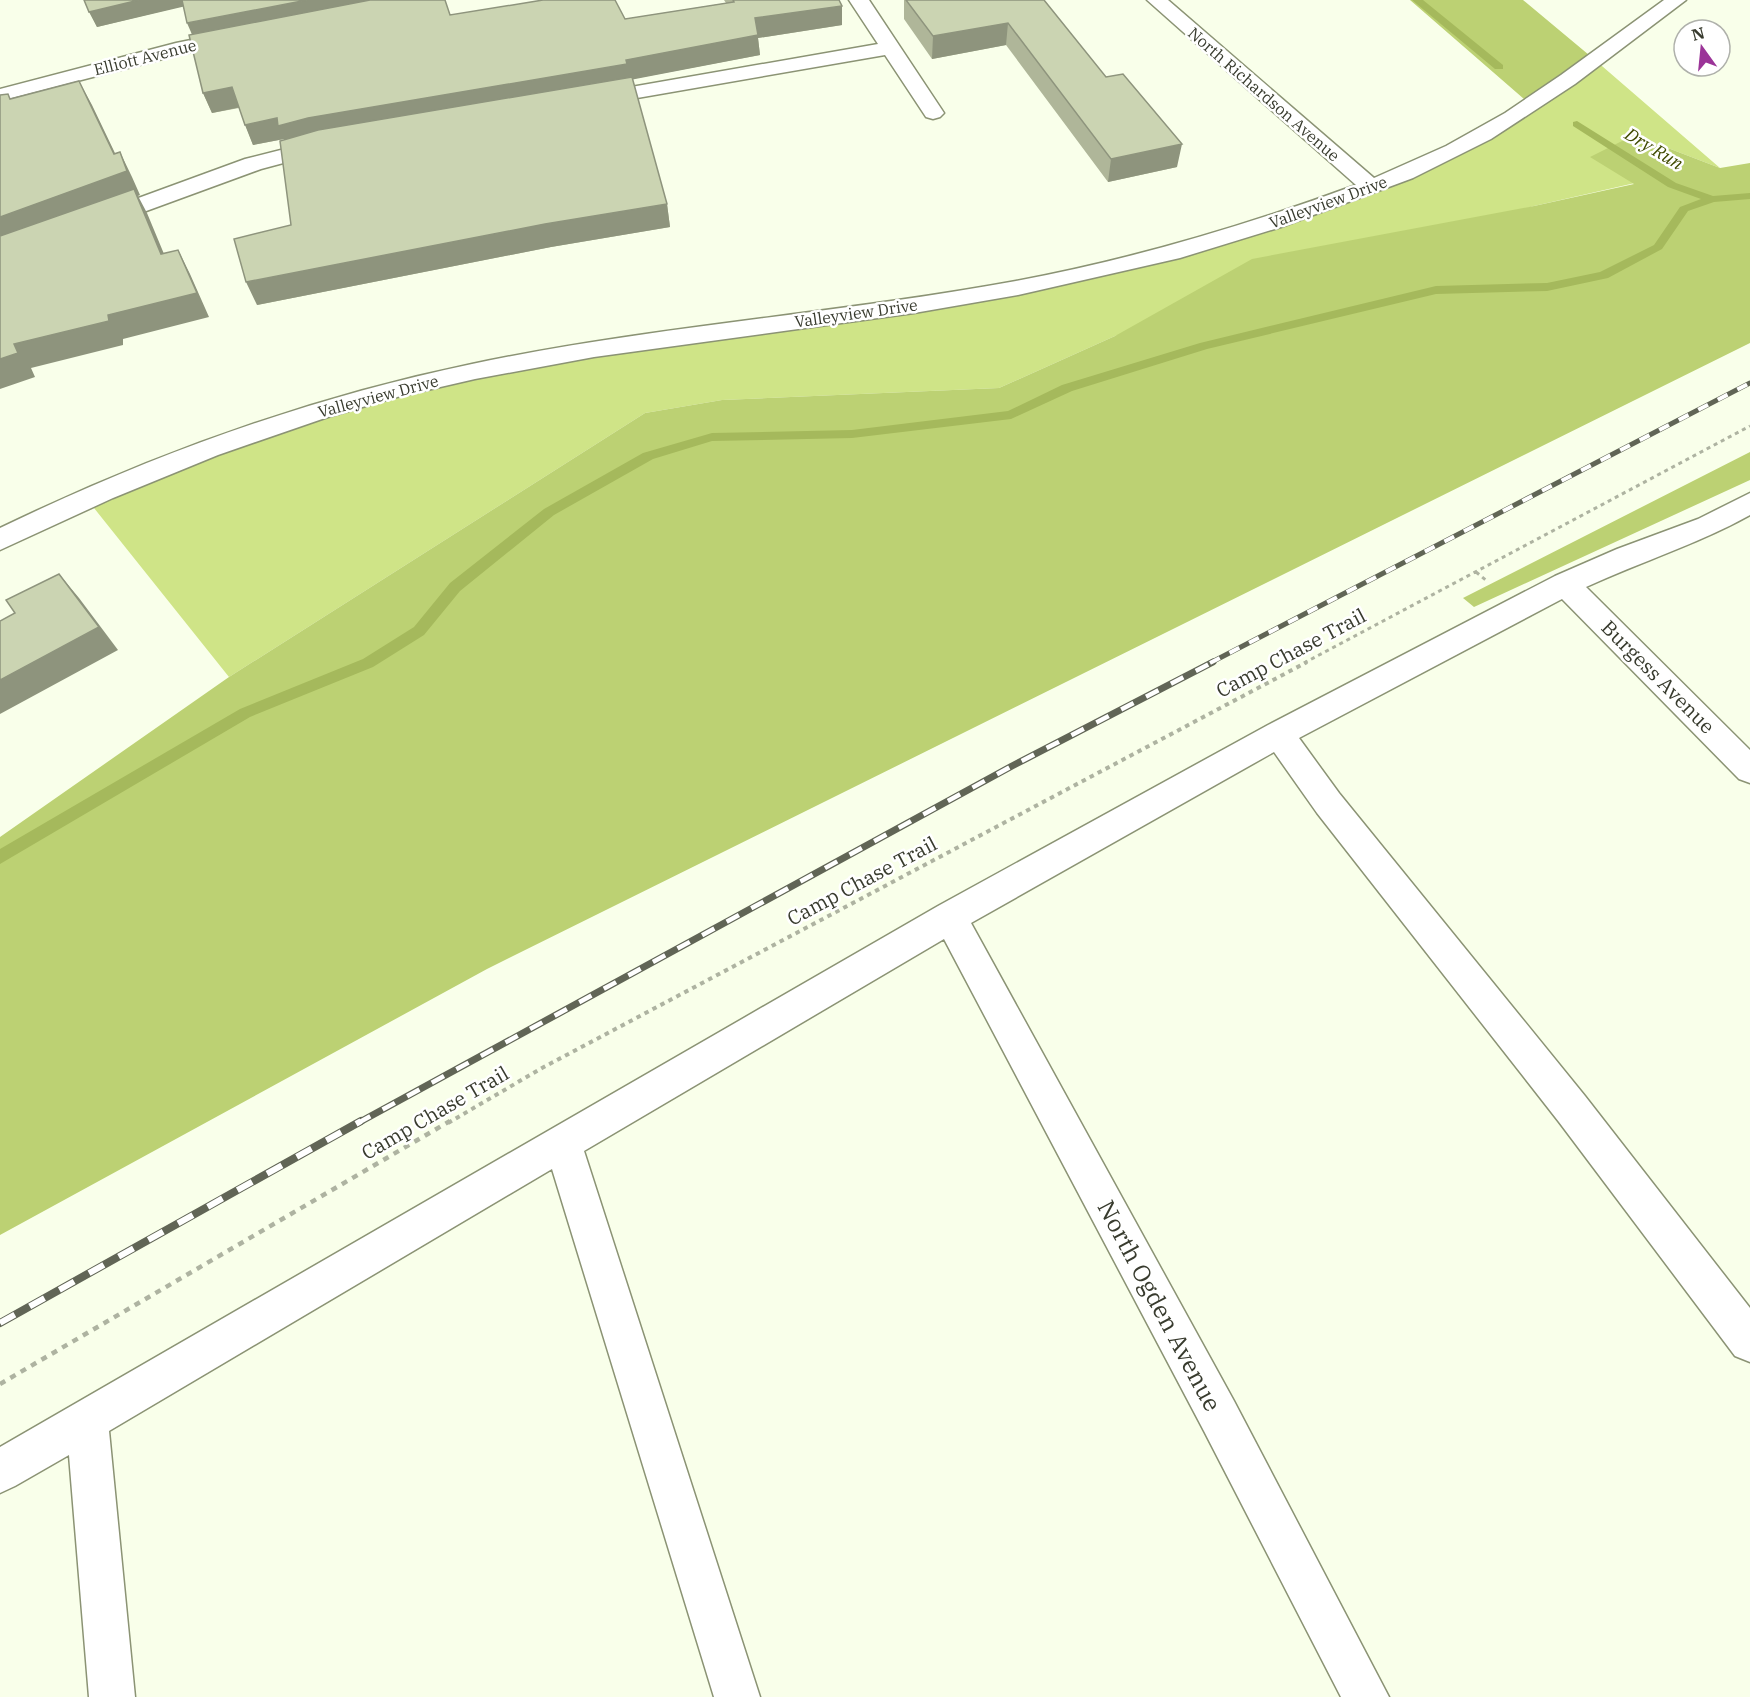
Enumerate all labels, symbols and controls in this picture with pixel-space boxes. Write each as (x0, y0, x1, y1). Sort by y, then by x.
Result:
north arrow (1672, 18, 1732, 78)
text: N (1689, 22, 1707, 45)
street label: North Richardson Avenue (1184, 23, 1344, 165)
street label: Elliott Avenue (92, 35, 198, 79)
water label: Dry Run (1620, 122, 1688, 175)
street label: Valleyview Drive (1266, 171, 1390, 233)
street label: Valleyview Drive (793, 294, 919, 332)
street label: Valleyview Drive (315, 370, 441, 422)
street label: Camp Chase Trail (1211, 602, 1370, 703)
street label: Burgess Avenue (1596, 614, 1721, 739)
street label: Camp Chase Trail (782, 830, 941, 931)
street label: Camp Chase Trail (356, 1059, 513, 1166)
street label: North Ogden Avenue (1091, 1194, 1229, 1417)

